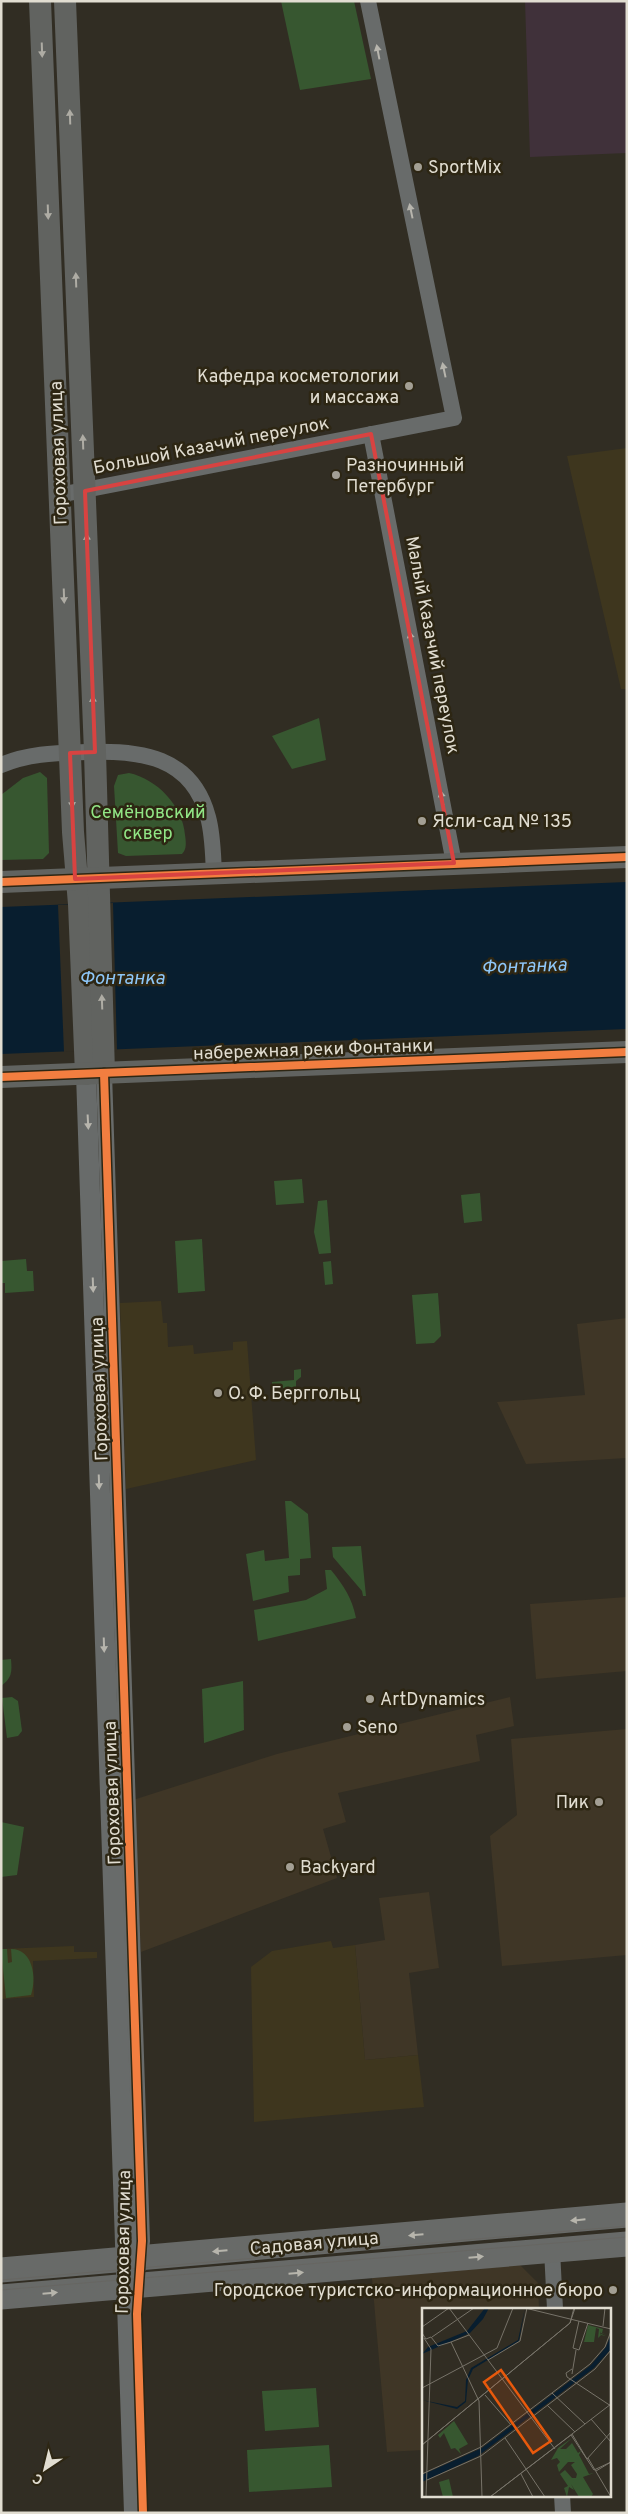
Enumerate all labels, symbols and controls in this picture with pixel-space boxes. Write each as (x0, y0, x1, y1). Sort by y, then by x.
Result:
one-way arrow (38, 42, 46, 58)
one-way arrow (373, 43, 381, 59)
one-way arrow (66, 109, 74, 125)
place label: SportMix (428, 157, 502, 180)
marker: SportMix (412, 161, 424, 173)
one-way arrow (407, 203, 415, 218)
one-way arrow (44, 205, 52, 221)
one-way arrow (72, 272, 80, 288)
one-way arrow (440, 362, 448, 377)
place label: Кафедра косметологии и массажа (197, 366, 399, 410)
marker: Кафедра косметологии и массажа (403, 380, 415, 392)
street label: Гороховая улица (45, 381, 74, 525)
street label: Большой Казачий переулок (91, 412, 331, 481)
one-way arrow (79, 434, 87, 450)
place label: Разночинный Петербург (346, 455, 464, 499)
marker: Разночинный Петербург (330, 469, 342, 481)
one-way arrow (83, 533, 91, 549)
street label: Малый Казачий переулок (399, 534, 464, 756)
one-way arrow (60, 588, 68, 604)
one-way arrow (407, 630, 415, 646)
one-way arrow (89, 695, 97, 711)
one-way arrow (438, 791, 446, 806)
one-way arrow (68, 794, 76, 810)
park label: Семёновский сквер (90, 802, 206, 846)
place label: Ясли-сад № 135 (432, 811, 572, 834)
marker: Ясли-сад № 135 (416, 815, 428, 827)
water label: Фонтанка (481, 954, 567, 980)
water label: Фонтанка (79, 967, 165, 991)
one-way arrow (97, 994, 105, 1010)
street label: набережная реки Фонтанки (193, 1035, 433, 1066)
one-way arrow (85, 1115, 93, 1131)
one-way arrow (90, 1277, 98, 1293)
street label: Гороховая улица (86, 1317, 115, 1461)
place label: О. Ф. Берггольц (228, 1383, 360, 1406)
marker: О. Ф. Берггольц (212, 1387, 224, 1399)
one-way arrow (96, 1474, 104, 1490)
one-way arrow (101, 1637, 109, 1653)
place label: ArtDynamics (380, 1689, 485, 1712)
marker: ArtDynamics (364, 1693, 376, 1705)
place label: Seno (357, 1717, 398, 1740)
street label: Гороховая улица (99, 1721, 128, 1865)
marker: Seno (341, 1721, 353, 1733)
place label: Пик (556, 1792, 589, 1815)
marker: Пик (593, 1796, 605, 1808)
place label: Backyard (300, 1857, 376, 1880)
marker: Backyard (284, 1861, 296, 1873)
street label: Гороховая улица (112, 2170, 137, 2314)
one-way arrow (570, 2216, 586, 2224)
street label: Садовая улица (249, 2227, 379, 2262)
one-way arrow (408, 2231, 424, 2239)
one-way arrow (211, 2247, 227, 2255)
one-way arrow (468, 2253, 484, 2261)
one-way arrow (289, 2268, 305, 2276)
place label: Городское туристско-информационное бюро (214, 2280, 603, 2303)
marker: Городское туристско-информационное бюро (607, 2284, 619, 2296)
one-way arrow (42, 2289, 58, 2297)
inset map (422, 2308, 610, 2496)
north arrow (20, 2444, 70, 2494)
text: С (30, 2469, 47, 2488)

